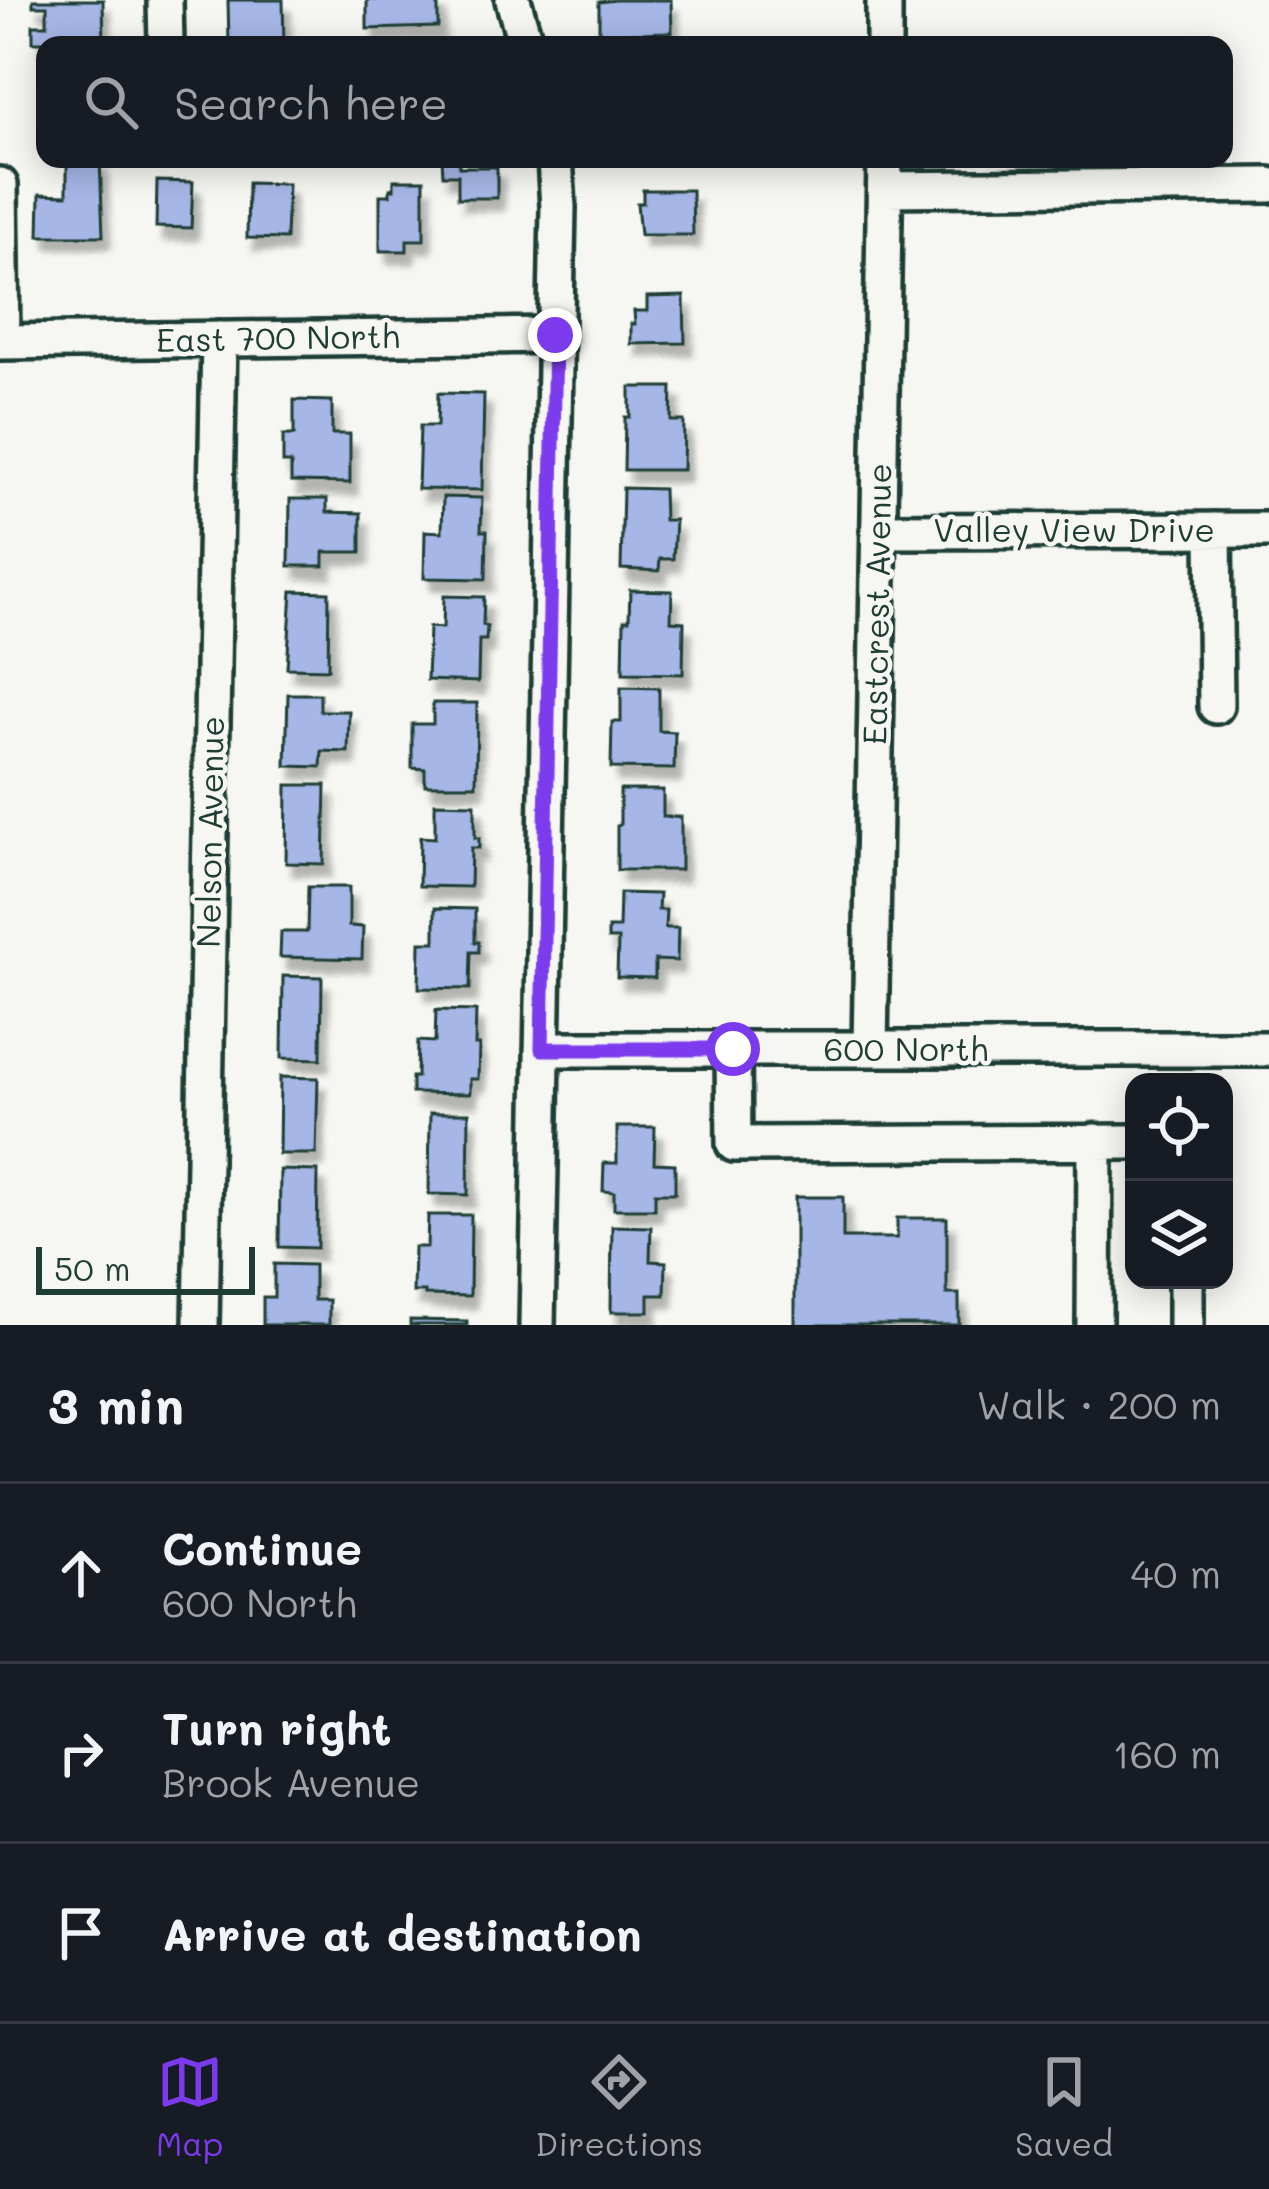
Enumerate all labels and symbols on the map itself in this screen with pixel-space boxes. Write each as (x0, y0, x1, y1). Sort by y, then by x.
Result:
route end (528, 308, 582, 362)
street label: East 700 North (156, 313, 400, 360)
street label: Eastcrest Avenue (852, 463, 899, 745)
street label: Valley View Drive (933, 507, 1215, 551)
street label: Nelson Avenue (185, 716, 232, 948)
route start (706, 1022, 760, 1076)
street label: 600 North (824, 1026, 988, 1069)
scale bar (36, 1241, 255, 1294)

